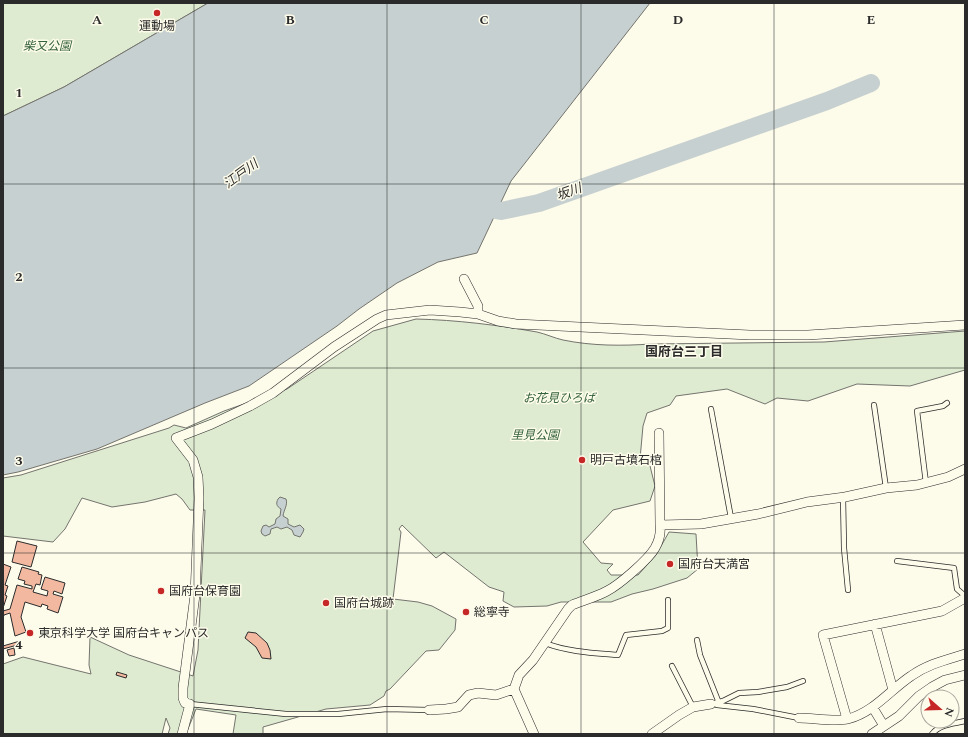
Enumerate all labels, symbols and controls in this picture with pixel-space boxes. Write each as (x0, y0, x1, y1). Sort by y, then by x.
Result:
marker: 運動場 (152, 8, 162, 18)
text: A (92, 10, 102, 30)
text: B (285, 10, 295, 30)
text: C (479, 10, 489, 30)
text: D (673, 10, 683, 30)
text: E (867, 10, 876, 30)
place label: 運動場 (139, 17, 175, 36)
park label: 柴又公園 (23, 37, 73, 56)
text: 1 (15, 83, 23, 103)
water label: 江戸川 (219, 153, 264, 194)
water label: 坂川 (553, 177, 587, 206)
text: 2 (15, 267, 23, 287)
district label: 国府台三丁目 (645, 342, 723, 362)
park label: お花見ひろば (523, 389, 597, 408)
park label: 里見公園 (511, 426, 561, 445)
text: 3 (15, 451, 23, 471)
place label: 明戸古墳石棺 (590, 451, 662, 470)
marker: 明戸古墳石棺 (577, 455, 587, 465)
place label: 国府台天満宮 (678, 555, 750, 574)
marker: 国府台天満宮 (665, 559, 675, 569)
place label: 国府台保育園 (169, 582, 241, 601)
marker: 国府台保育園 (156, 586, 166, 596)
place label: 国府台城跡 (334, 594, 394, 613)
marker: 国府台城跡 (321, 598, 331, 608)
place label: 総寧寺 (474, 603, 510, 622)
marker: 総寧寺 (461, 607, 471, 617)
place label: 東京科学大学 国府台キャンパス (38, 624, 209, 643)
marker: 東京科学大学 国府台キャンパス (25, 628, 35, 638)
text: 4 (15, 635, 23, 655)
north arrow (920, 689, 960, 729)
text: N (939, 705, 958, 719)

